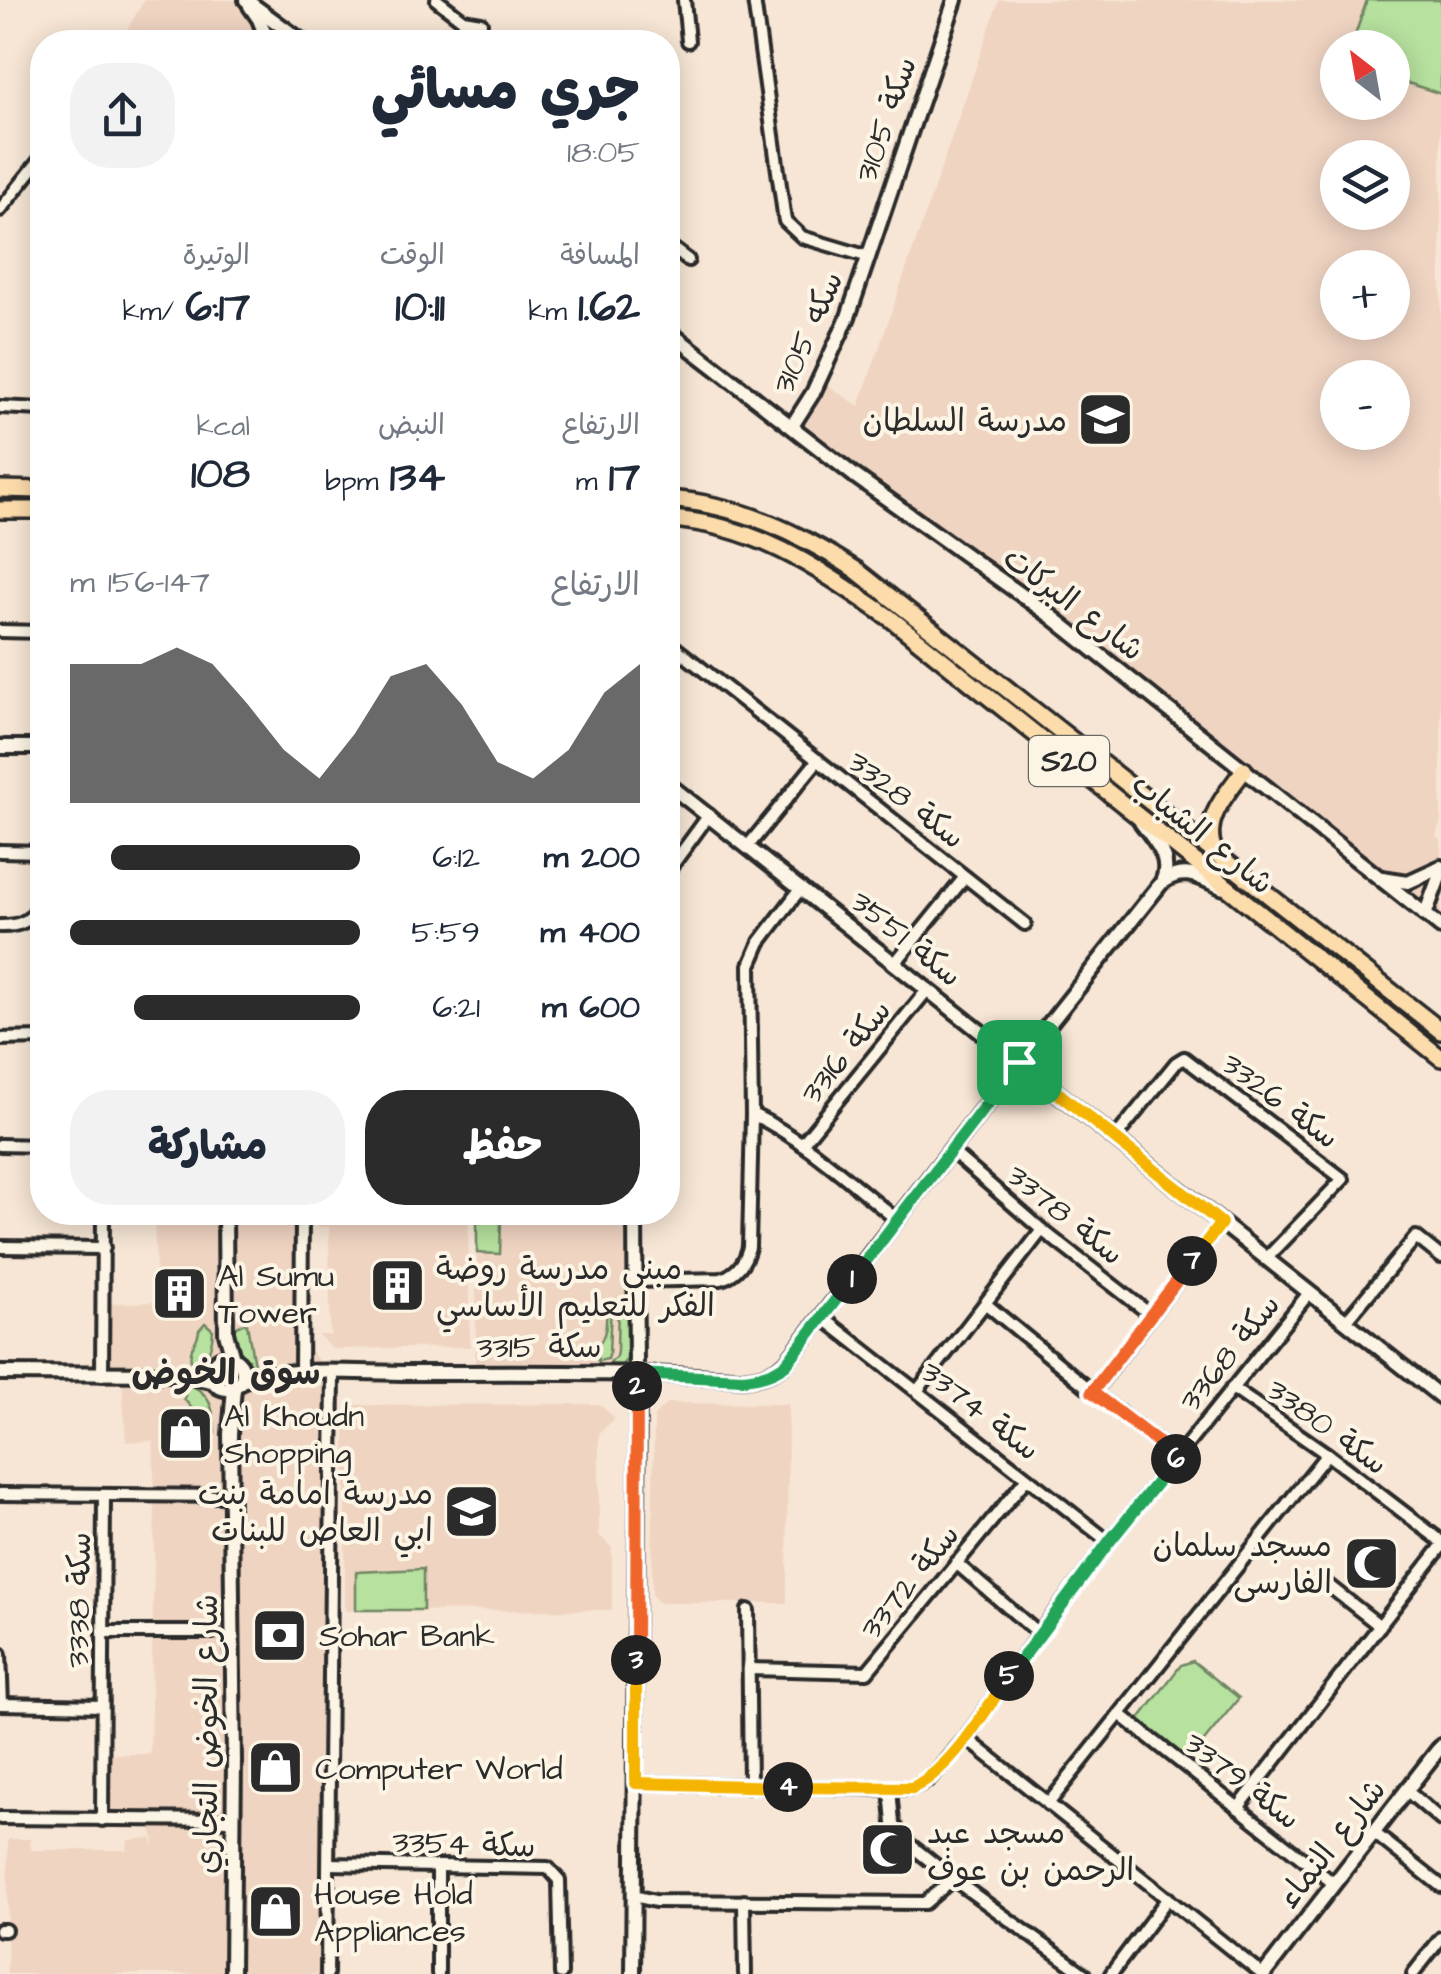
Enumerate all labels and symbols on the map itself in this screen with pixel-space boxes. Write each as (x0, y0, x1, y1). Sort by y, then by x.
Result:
north arrow (1320, 30, 1410, 120)
street label: سكة 3105 (844, 51, 929, 188)
street label: سكه 3105 (762, 264, 855, 401)
school or university icon: مدرسة السلطان (1076, 390, 1136, 450)
place label: مدرسة السلطان (862, 399, 1067, 444)
street label: شارع البركات (993, 536, 1153, 672)
road number: S20 (1029, 736, 1109, 786)
street label: سكة 3328 (838, 740, 974, 860)
street label: شارع الشباب (1121, 763, 1283, 906)
street label: سكة 3551 (841, 880, 971, 998)
street label: سكة 3316 (790, 990, 902, 1114)
pin (977, 1020, 1062, 1105)
street label: سكة 3326 (1212, 1042, 1348, 1160)
street label: سكة 3378 (997, 1154, 1133, 1276)
pin: 7 (1167, 1236, 1217, 1286)
place label: مبنى مدرسة روضة الفكر للتعليم الأساسي (436, 1247, 715, 1333)
place label: Al Sumu Tower (218, 1254, 334, 1336)
pin: 1 (827, 1254, 877, 1304)
building icon: مبنى مدرسة روضة الفكر للتعليم الأساسي (367, 1256, 427, 1316)
building icon: Al Sumu Tower (149, 1263, 209, 1323)
street label: سكة 3368 (1169, 1285, 1292, 1421)
street label: سكة 3315 (476, 1325, 602, 1370)
district label: سوق الخوض (132, 1349, 320, 1398)
street label: سكة 3374 (911, 1350, 1049, 1472)
pin: 2 (612, 1361, 662, 1411)
street label: سكة 3380 (1257, 1368, 1397, 1486)
place label: Al Khoudn Shopping (224, 1394, 364, 1476)
shop icon: Al Khoudn Shopping (155, 1403, 215, 1463)
pin: 6 (1151, 1434, 1201, 1484)
place label: مدرسة امامة بنت ابي العاص للبنات (198, 1472, 433, 1558)
school or university icon: مدرسة امامة بنت ابي العاص للبنات (442, 1481, 502, 1541)
street label: سكة 3372 (850, 1515, 971, 1649)
place label: مسجد سلمان الفارسى (1153, 1524, 1332, 1606)
street label: سكة 3338 (56, 1532, 103, 1668)
mosque icon: مسجد سلمان الفارسى (1341, 1533, 1401, 1593)
street label: شارع الخوض التجاري (185, 1594, 230, 1874)
bank icon: Sohar Bank (250, 1605, 310, 1665)
place label: Sohar Bank (319, 1614, 495, 1659)
pin: 3 (611, 1635, 661, 1685)
pin: 5 (984, 1651, 1034, 1701)
street label: سكة 3379 (1174, 1721, 1310, 1841)
shop icon: Computer World (246, 1738, 306, 1798)
place label: Computer World (315, 1747, 563, 1792)
pin: 4 (763, 1762, 813, 1812)
street label: شارع النماء (1267, 1769, 1397, 1918)
place label: مسجد عبد الرحمن بن عوف (927, 1811, 1134, 1893)
street label: سكة 3354 (392, 1820, 536, 1869)
mosque icon: مسجد عبد الرحمن بن عوف (858, 1820, 918, 1880)
place label: House Hold Appliances (314, 1872, 473, 1954)
shop icon: House Hold Appliances (245, 1881, 305, 1941)

